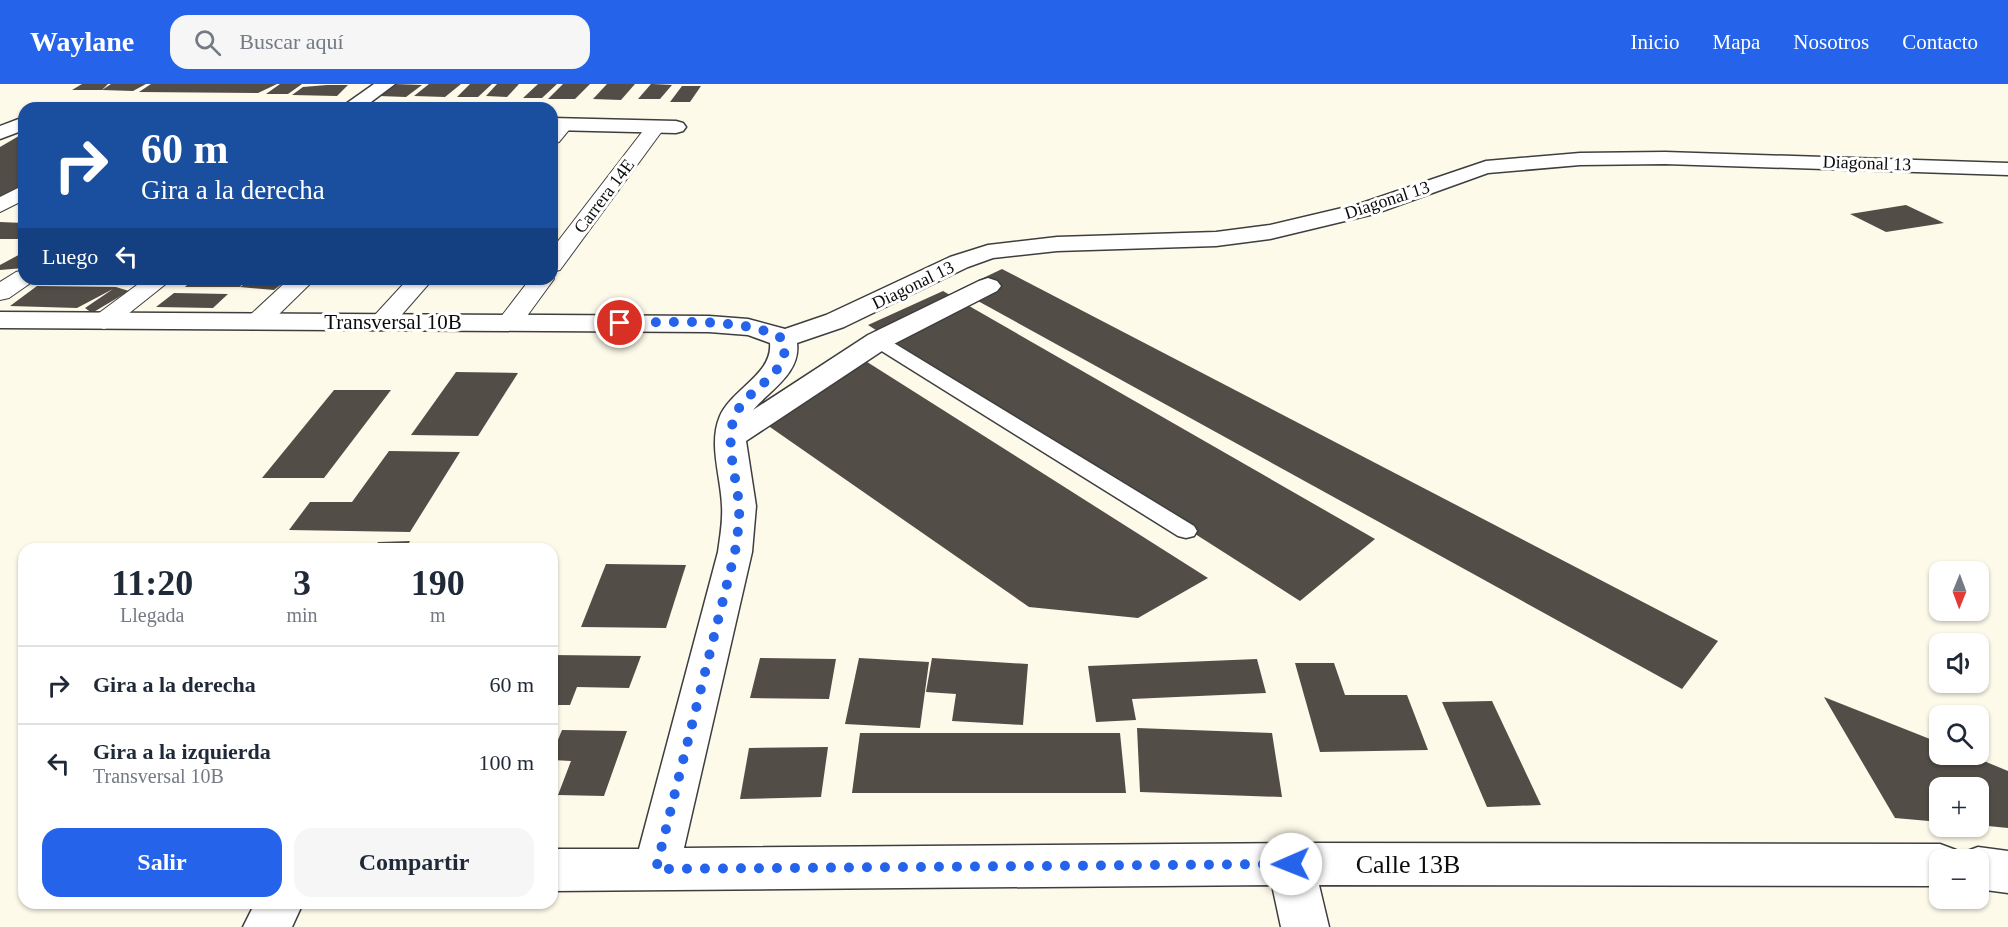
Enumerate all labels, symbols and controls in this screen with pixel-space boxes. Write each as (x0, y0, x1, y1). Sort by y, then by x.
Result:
search box (170, 15, 590, 69)
text: Waylane (30, 26, 134, 57)
icon: search (191, 26, 224, 59)
text: Buscar aquí (239, 29, 344, 54)
text: Inicio (1631, 30, 1680, 54)
text: Mapa (1713, 30, 1760, 54)
text: Nosotros (1793, 30, 1869, 54)
text: Contacto (1902, 30, 1978, 54)
icon: right (42, 126, 120, 204)
text: 60 m (141, 126, 229, 172)
street label: Diagonal 13 (1822, 151, 1912, 175)
street label: Carrera 14E (570, 155, 638, 237)
text: Gira a la derecha (141, 175, 325, 205)
street label: Diagonal 13 (1342, 177, 1432, 223)
icon: left (110, 240, 143, 273)
text: Luego (42, 244, 98, 269)
street label: Diagonal 13 (869, 257, 957, 313)
pin (594, 297, 645, 348)
icon: arrive (603, 306, 636, 339)
street label: Transversal 10B (324, 310, 462, 334)
north arrow (1929, 561, 1989, 621)
map controls (1929, 561, 1989, 909)
text: 11:20 (111, 563, 193, 603)
text: 3 (293, 563, 311, 603)
text: 190 (411, 563, 465, 603)
text: Llegada (120, 604, 184, 626)
text: min (286, 604, 318, 626)
text: m (430, 604, 446, 626)
button: sound (1929, 633, 1989, 693)
icon: right (42, 669, 75, 702)
text: Gira a la derecha (93, 672, 256, 697)
text: 60 m (489, 672, 534, 697)
button: search (1929, 705, 1989, 765)
text: Gira a la izquierda (93, 739, 271, 764)
icon: left (42, 747, 75, 780)
text: 100 m (478, 750, 534, 775)
text: Transversal 10B (93, 765, 224, 787)
button: + (1929, 777, 1989, 837)
button: Salir (42, 828, 282, 897)
button: Compartir (294, 828, 534, 897)
position arrow (1259, 832, 1323, 896)
button: − (1929, 849, 1989, 909)
street label: Calle 13B (1356, 850, 1460, 879)

